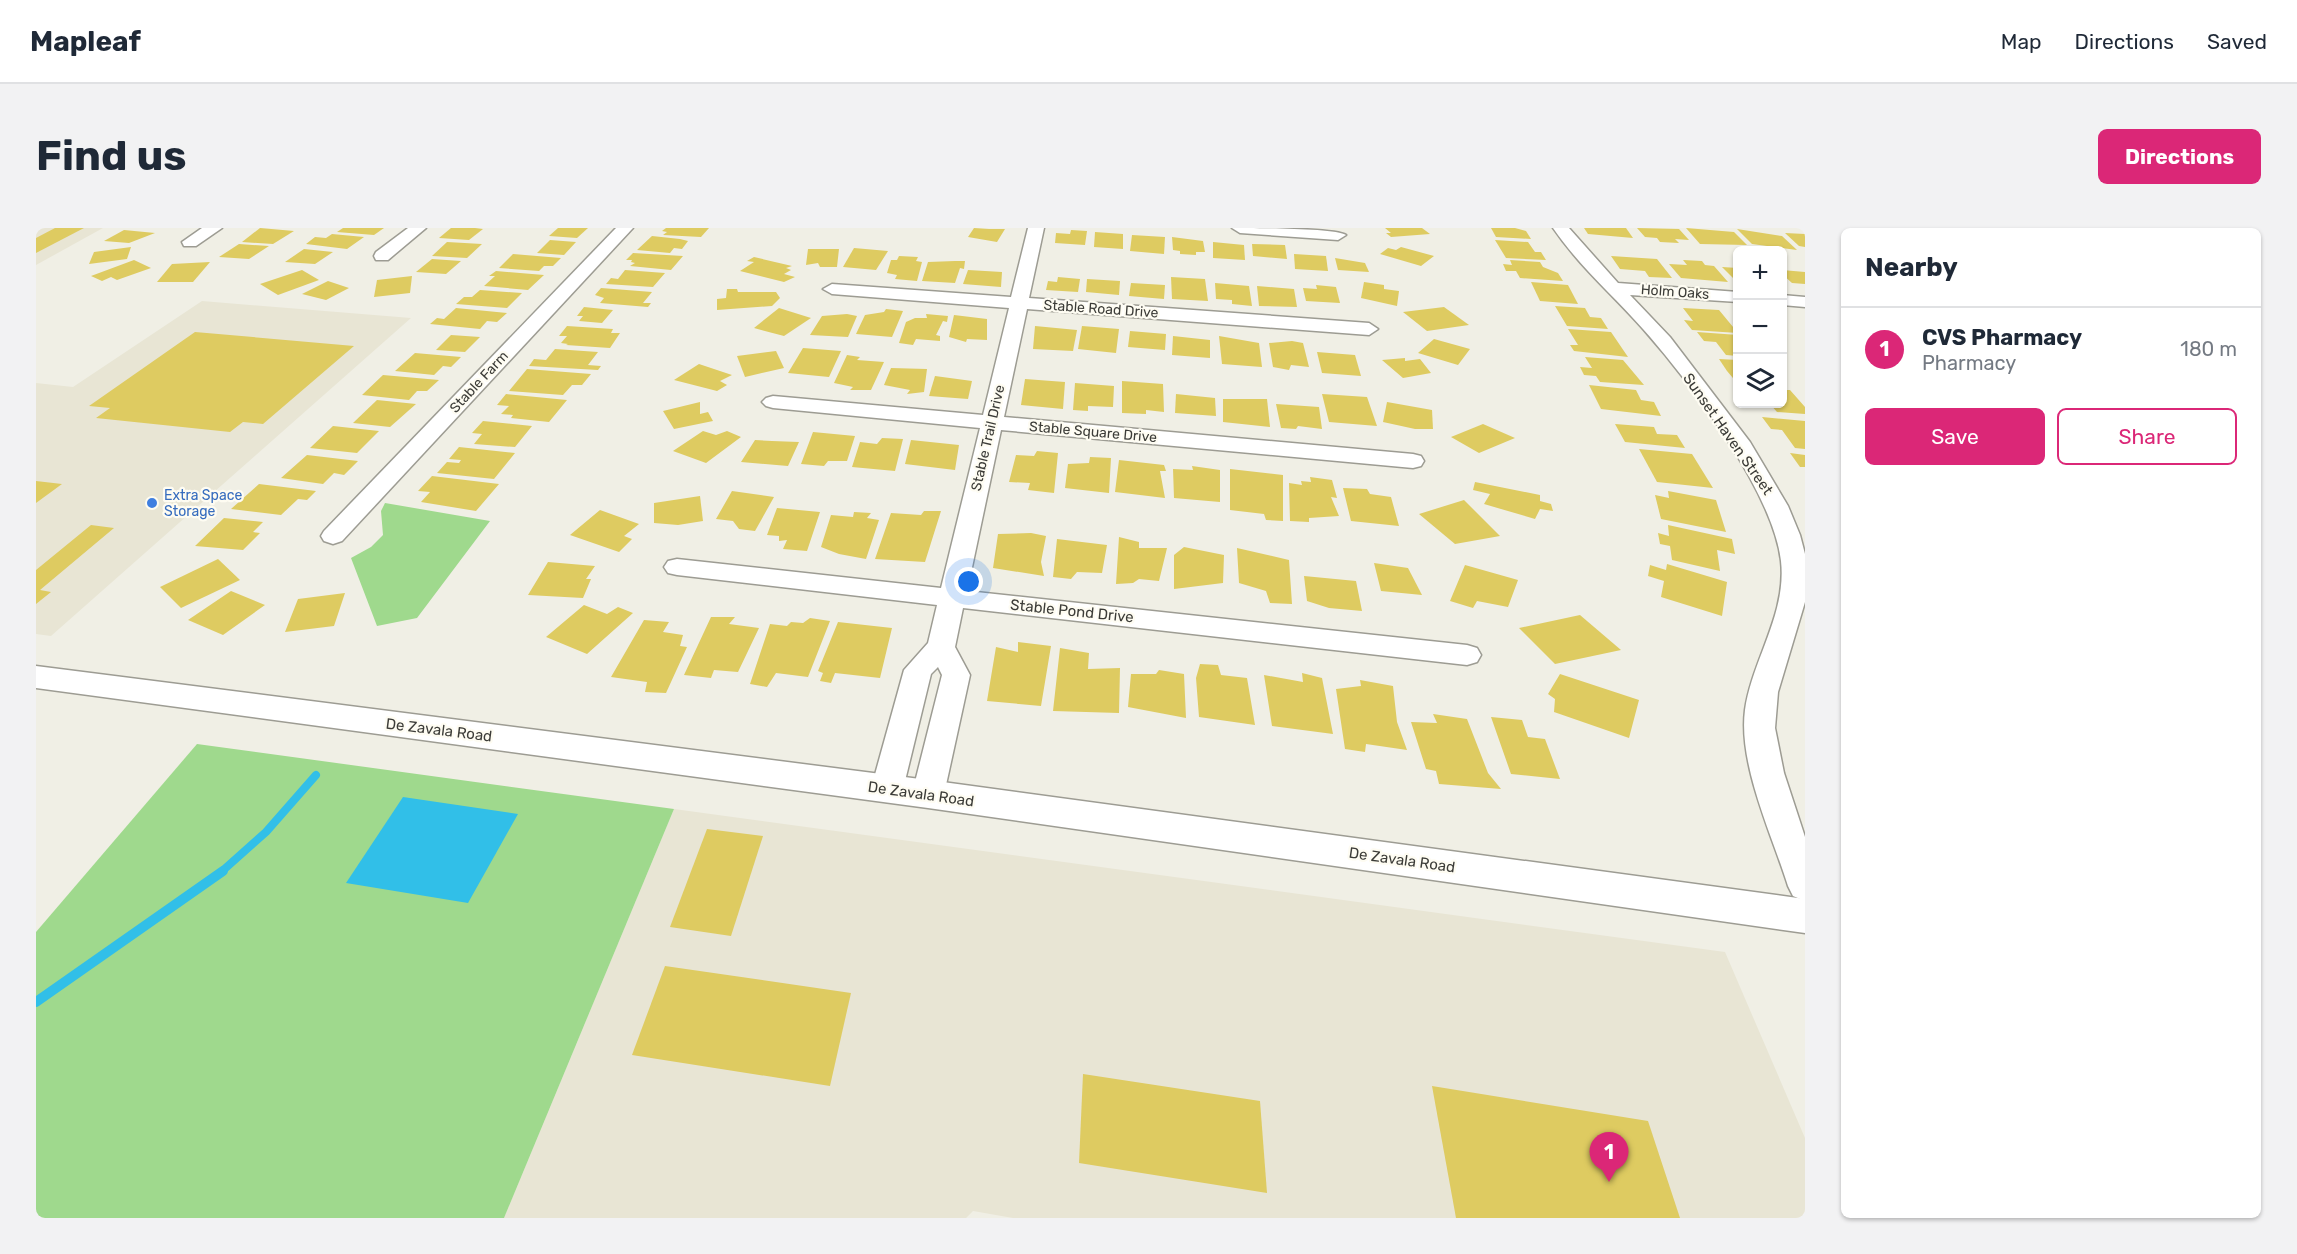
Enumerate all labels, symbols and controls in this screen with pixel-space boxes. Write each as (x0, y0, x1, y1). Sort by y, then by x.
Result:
text: Mapleaf (30, 25, 141, 58)
text: Map (2001, 29, 2042, 54)
text: Directions (2075, 29, 2174, 54)
text: Saved (2207, 29, 2267, 54)
button: Directions (2098, 129, 2261, 184)
text: Find us (36, 131, 187, 181)
map controls (1733, 246, 1787, 408)
button: + (1733, 246, 1787, 300)
text: Nearby (1865, 252, 1958, 283)
street label: Holm Oaks (1640, 281, 1710, 303)
street label: Stable Road Drive (1043, 297, 1159, 322)
button: − (1733, 300, 1787, 354)
text: CVS Pharmacy (1922, 324, 2082, 351)
text: 1 (1880, 337, 1889, 361)
text: 180 m (2180, 337, 2237, 361)
street label: Stable Farm (446, 348, 512, 416)
text: Pharmacy (1922, 351, 2016, 375)
button: layers (1733, 354, 1787, 408)
street label: Sunset Haven Street (1679, 370, 1777, 498)
street label: Stable Trail Drive (968, 383, 1009, 493)
button: Save (1865, 408, 2045, 465)
button: Share (2057, 408, 2237, 465)
street label: Stable Square Drive (1028, 418, 1158, 446)
place label: Extra Space Storage (164, 487, 242, 520)
marker: Extra Space Storage (145, 496, 159, 510)
your location (954, 567, 983, 596)
street label: Stable Pond Drive (1009, 596, 1135, 626)
street label: De Zavala Road (385, 715, 493, 745)
street label: De Zavala Road (867, 778, 975, 810)
street label: De Zavala Road (1348, 844, 1456, 876)
pin: 1 (1590, 1132, 1628, 1182)

